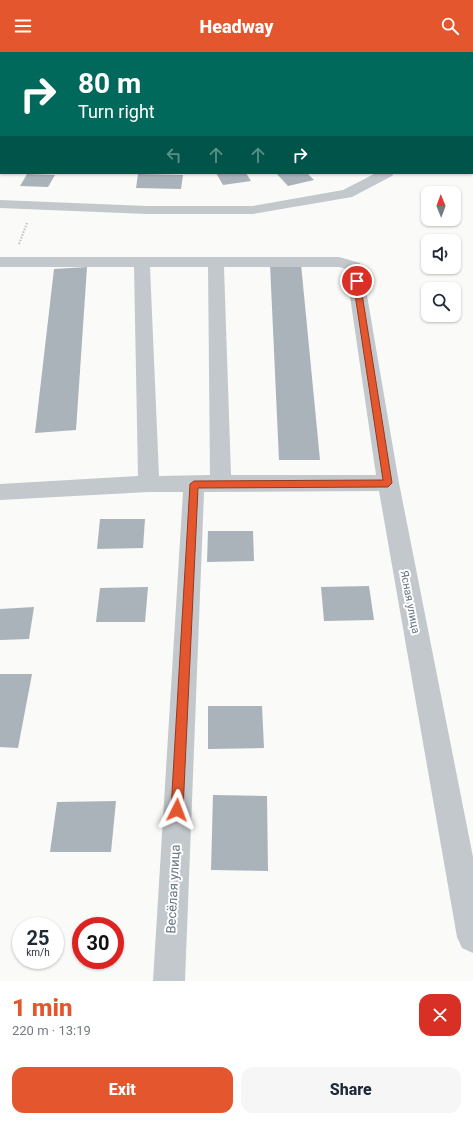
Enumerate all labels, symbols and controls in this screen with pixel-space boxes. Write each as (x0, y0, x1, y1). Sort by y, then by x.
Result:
icon: menu (12, 15, 34, 37)
icon: search (439, 15, 461, 37)
text: Headway (200, 16, 273, 37)
text: 80 m (78, 67, 141, 100)
icon: right (12, 68, 64, 120)
text: Turn right (78, 101, 155, 122)
icon: left (163, 144, 185, 166)
icon: ahead (205, 144, 227, 166)
icon: ahead (247, 144, 269, 166)
icon: right (289, 144, 311, 166)
north arrow (421, 186, 461, 226)
map controls (421, 186, 461, 322)
button: sound (421, 234, 461, 274)
pin (340, 264, 374, 298)
icon: arrive (346, 270, 368, 292)
button: search (421, 282, 461, 322)
street label: Ясная улица (398, 569, 422, 635)
position arrow (156, 789, 198, 831)
street label: Весёлая улица (163, 844, 183, 934)
speed limit sign: 30 (72, 917, 124, 969)
text: 25 (27, 926, 49, 950)
text: km/h (26, 947, 50, 958)
text: 1 min (12, 994, 73, 1022)
button: close (419, 994, 461, 1036)
text: 220 m · 13:19 (12, 1023, 91, 1038)
button: Exit (12, 1067, 233, 1113)
button: Share (241, 1067, 461, 1113)

